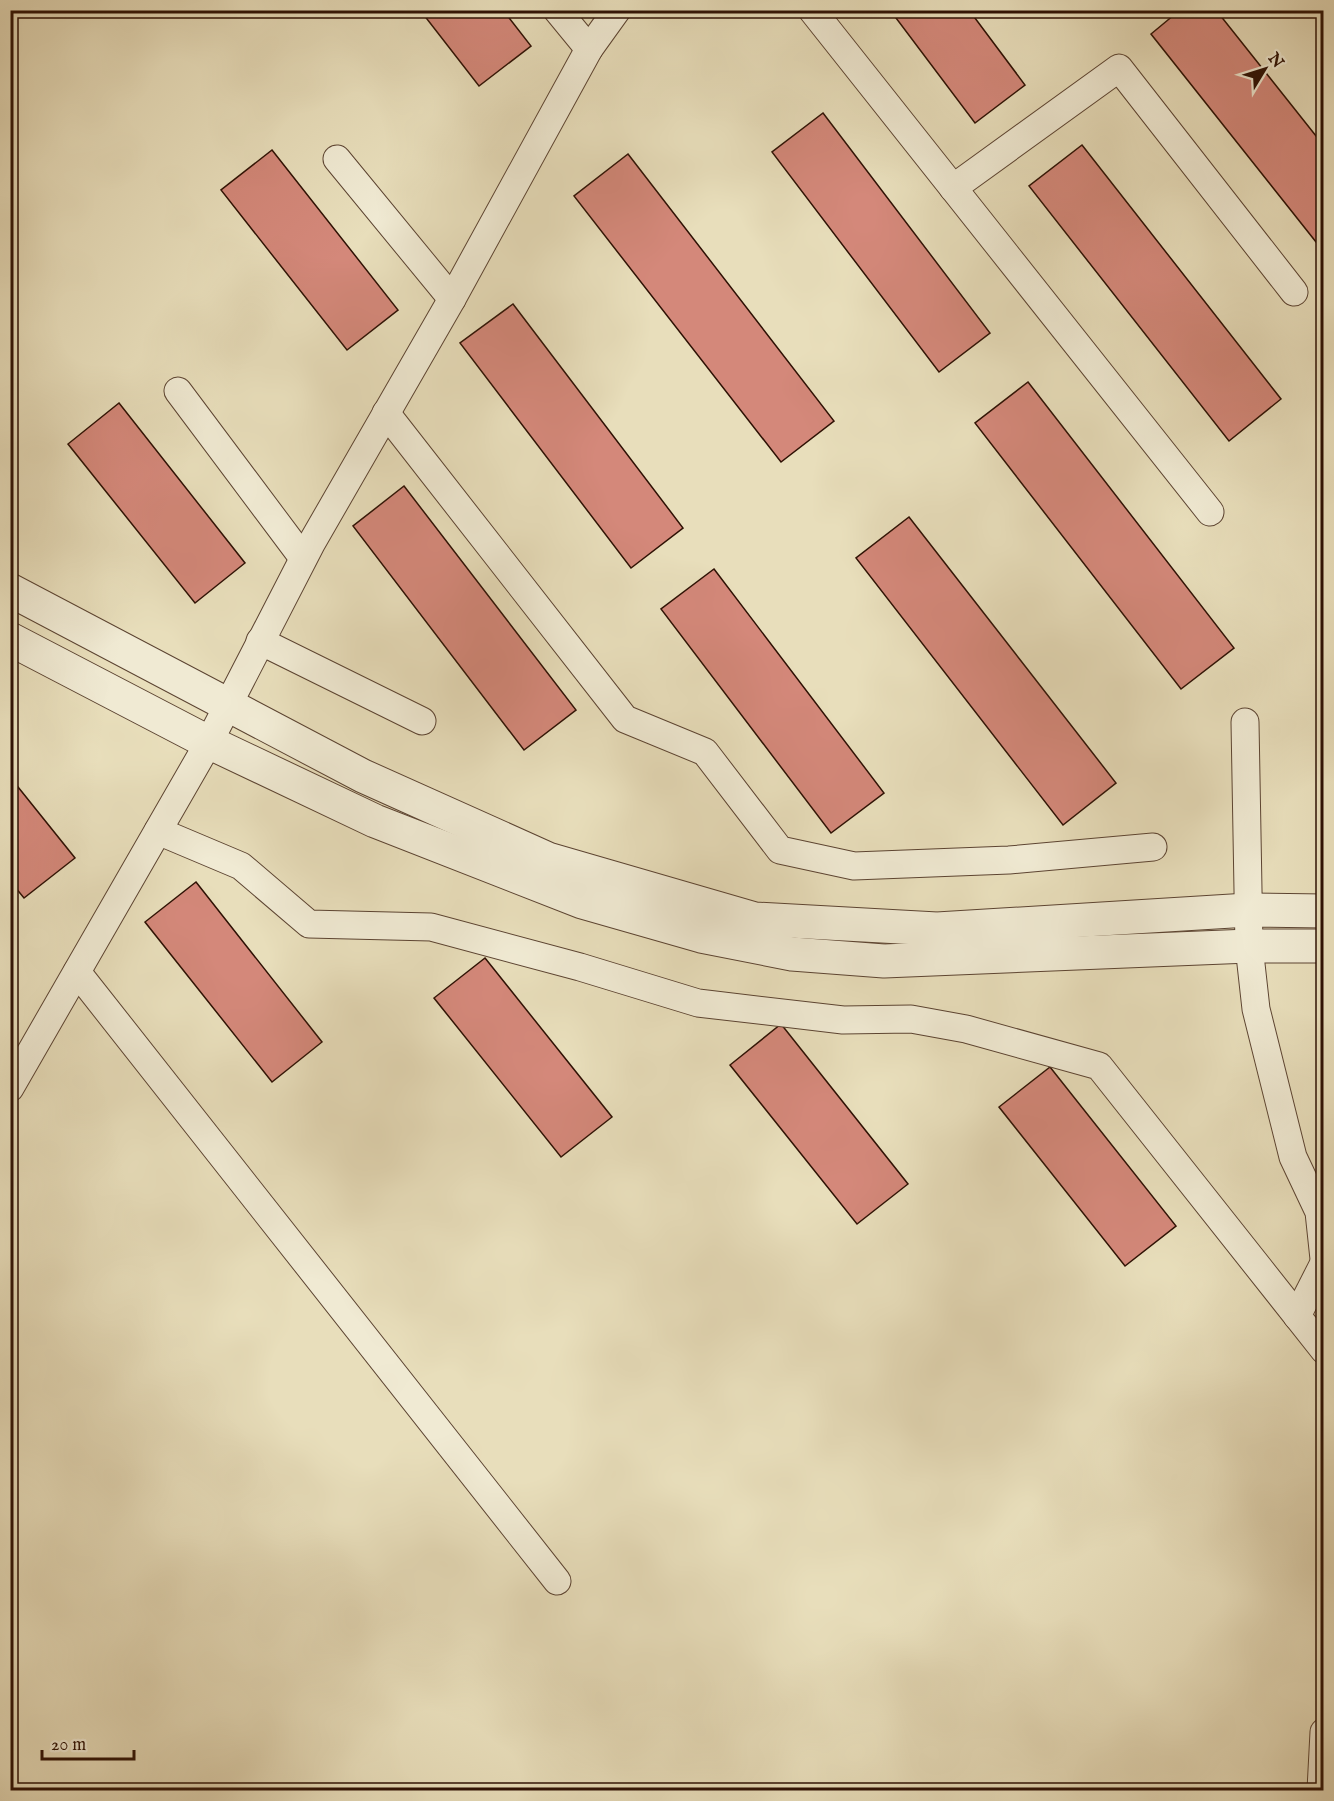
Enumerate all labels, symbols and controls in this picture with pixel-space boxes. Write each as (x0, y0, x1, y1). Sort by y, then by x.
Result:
north arrow (1235, 39, 1295, 99)
text: N (1262, 49, 1287, 73)
scale bar (42, 1723, 134, 1761)
text: 20 m (51, 1734, 86, 1757)

